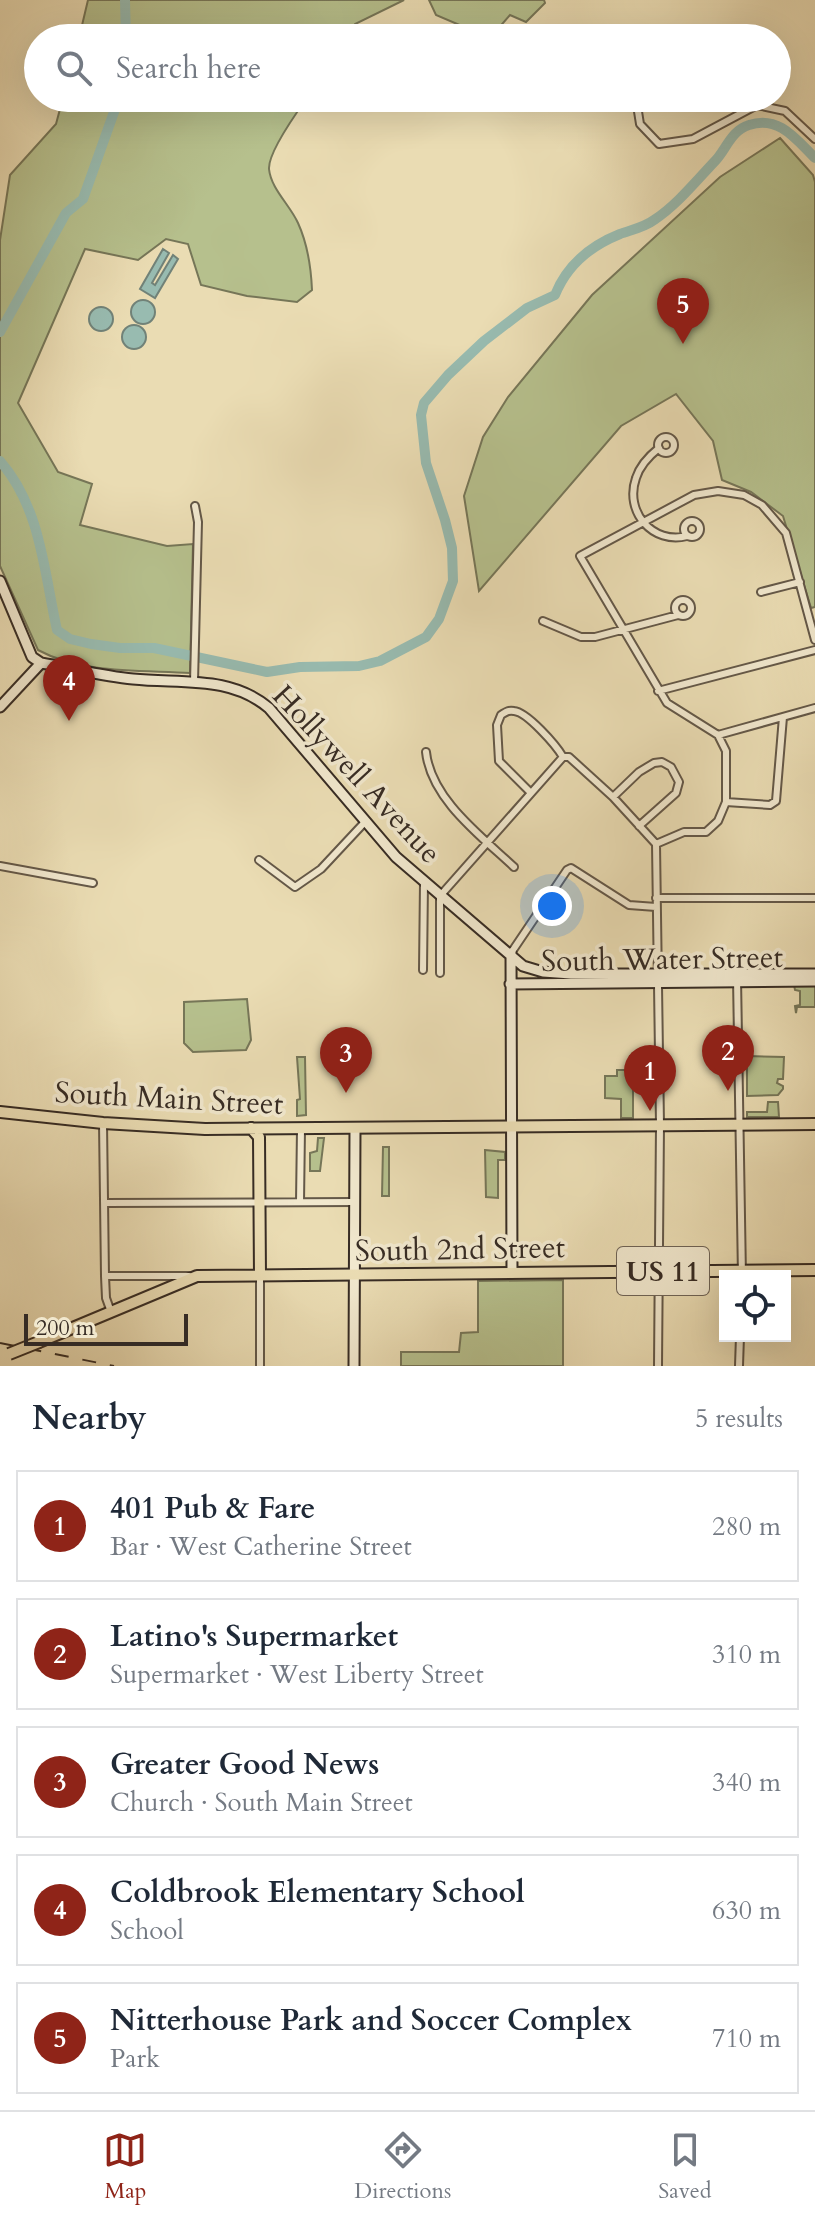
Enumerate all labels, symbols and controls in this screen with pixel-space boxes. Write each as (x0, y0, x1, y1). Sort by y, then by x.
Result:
search box (24, 24, 791, 112)
icon: search (52, 46, 96, 90)
text: Search here (116, 48, 261, 89)
pin: 5 (657, 278, 709, 344)
pin: 4 (43, 655, 95, 721)
street label: Hollywell Avenue (263, 676, 450, 873)
your location (532, 886, 572, 926)
street label: South Water Street (541, 937, 784, 982)
pin: 2 (702, 1025, 754, 1091)
pin: 3 (320, 1027, 372, 1093)
pin: 1 (624, 1045, 676, 1111)
street label: South Main Street (54, 1072, 285, 1125)
street label: South 2nd Street (355, 1227, 566, 1272)
road number: US 11 (617, 1247, 709, 1295)
map controls (719, 1270, 791, 1342)
button: locate (719, 1270, 791, 1342)
scale bar (24, 1310, 188, 1346)
text: 200 m (36, 1313, 94, 1343)
text: Nearby (32, 1395, 147, 1441)
text: 5 results (695, 1401, 783, 1436)
text: 401 Pub & Fare (110, 1488, 315, 1529)
text: 1 (53, 1509, 67, 1544)
text: 280 m (712, 1509, 781, 1544)
text: Bar · West Catherine Street (110, 1529, 412, 1564)
text: Latino's Supermarket (110, 1616, 398, 1657)
text: 2 (53, 1637, 67, 1672)
text: 310 m (712, 1637, 781, 1672)
text: Supermarket · West Liberty Street (110, 1657, 484, 1692)
text: Greater Good News (110, 1744, 379, 1785)
text: 3 (53, 1765, 67, 1800)
text: 340 m (712, 1765, 781, 1800)
text: Church · South Main Street (110, 1785, 413, 1820)
text: Coldbrook Elementary School (110, 1872, 525, 1913)
text: 4 (53, 1893, 67, 1928)
text: 630 m (712, 1893, 781, 1928)
text: School (110, 1913, 184, 1948)
text: Nitterhouse Park and Soccer Complex (110, 2000, 632, 2041)
text: 5 (53, 2021, 67, 2056)
text: 710 m (712, 2021, 781, 2056)
text: Park (110, 2041, 160, 2076)
tab: Map (103, 2128, 147, 2206)
tab: Directions (354, 2128, 451, 2206)
tab: Saved (658, 2128, 712, 2206)

